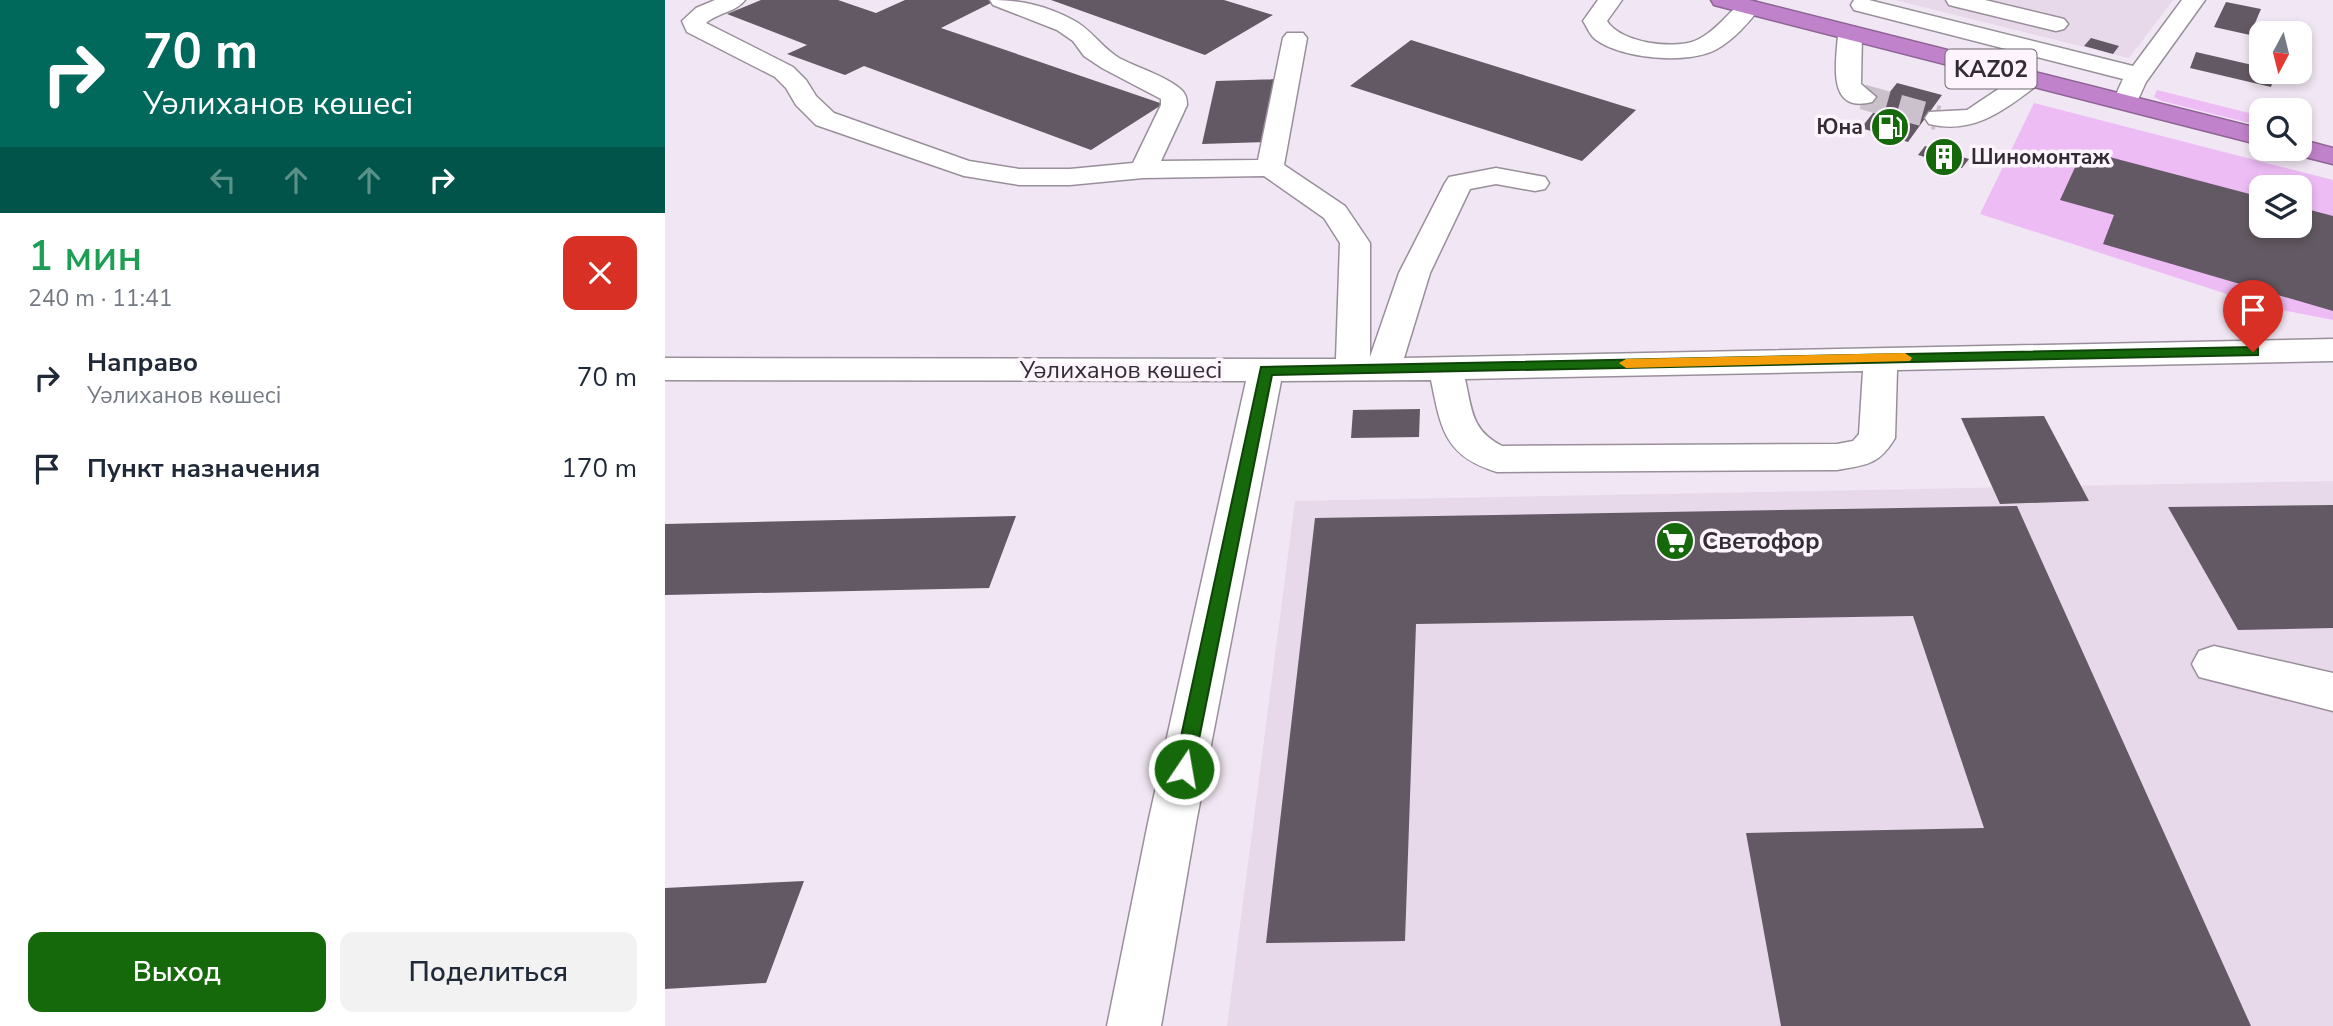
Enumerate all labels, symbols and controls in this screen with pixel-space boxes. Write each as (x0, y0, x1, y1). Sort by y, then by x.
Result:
text: 70 m (143, 18, 258, 85)
north arrow (2249, 21, 2312, 84)
map controls (2249, 21, 2312, 238)
icon: right (28, 28, 119, 119)
road number: KАZ02 (1945, 50, 2037, 88)
text: Уәлиханов көшесі (143, 82, 413, 125)
button: search (2249, 98, 2312, 161)
fuel station icon: Юна (1869, 106, 1911, 148)
place label: Юна (1816, 113, 1863, 141)
building icon: Шиномонтаж (1923, 136, 1965, 178)
place label: Шиномонтаж (1971, 143, 2111, 171)
icon: left (204, 161, 242, 199)
icon: ahead (277, 161, 315, 199)
icon: ahead (350, 161, 388, 199)
icon: right (423, 161, 461, 199)
button: layers (2249, 175, 2312, 238)
text: 1 мин (28, 228, 142, 285)
button: close (563, 236, 637, 310)
pin (2223, 280, 2283, 352)
text: 240 m · 11:41 (28, 283, 173, 314)
icon: arrive (2234, 291, 2272, 329)
text: Направо (87, 345, 198, 380)
street label: Уәлиханов көшесі (1019, 354, 1222, 386)
icon: right (28, 359, 66, 397)
text: 70 m (577, 360, 637, 395)
text: Уәлиханов көшесі (87, 380, 281, 411)
icon: arrive (28, 450, 66, 488)
text: Пункт назначения (87, 451, 320, 486)
text: 170 m (561, 451, 637, 486)
supermarket icon: Светофор (1654, 520, 1696, 562)
place label: Светофор (1702, 525, 1820, 557)
position arrow (1147, 732, 1221, 806)
button: Выход (28, 932, 326, 1012)
button: Поделиться (340, 932, 637, 1012)

